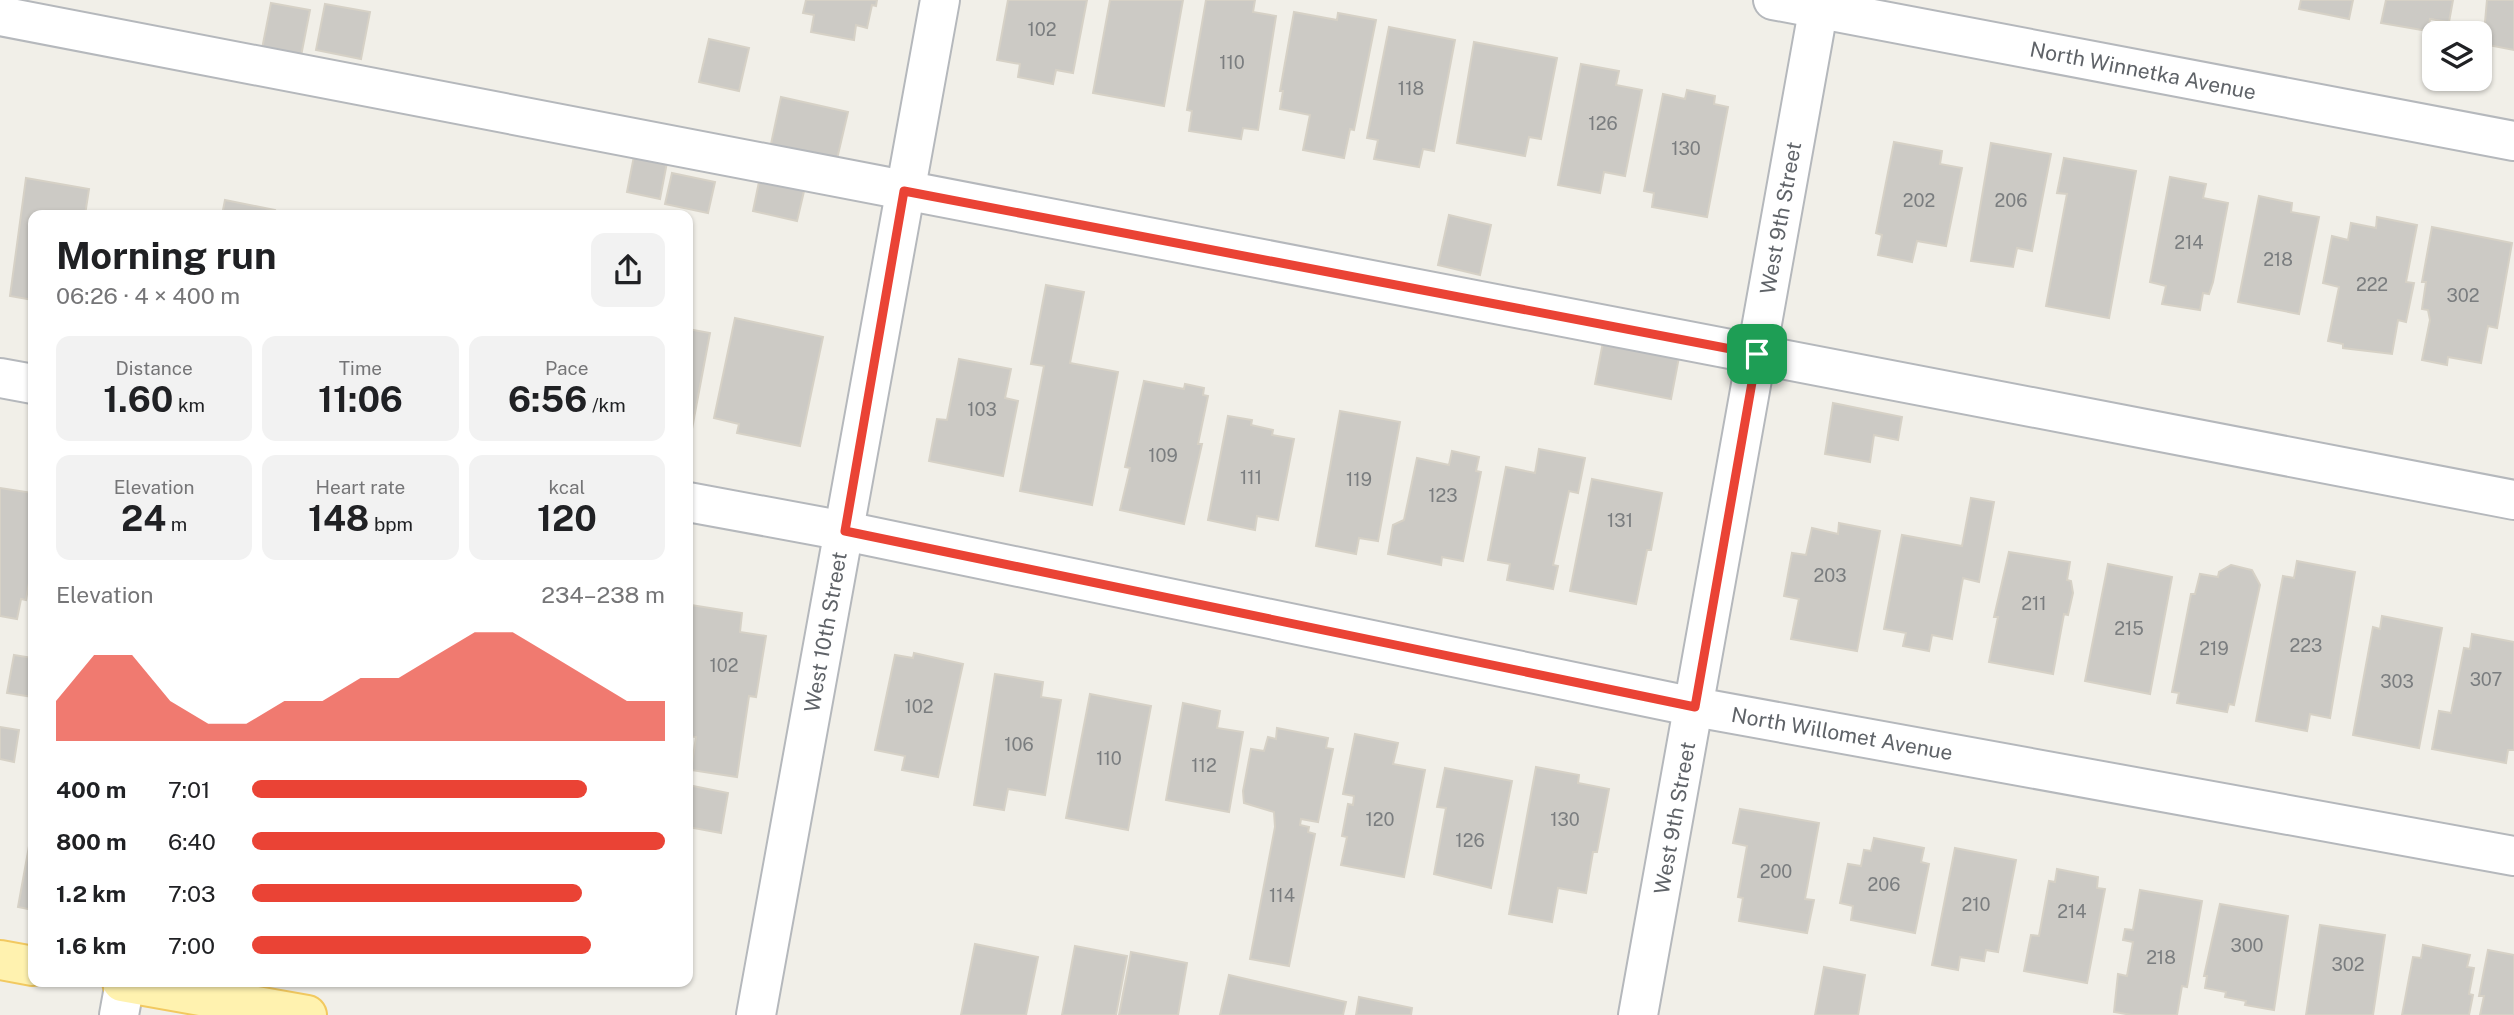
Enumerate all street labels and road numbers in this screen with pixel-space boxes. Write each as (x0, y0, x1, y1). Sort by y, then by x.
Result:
street label: North Winnetka Avenue (2028, 36, 2258, 105)
street label: West 9th Street (1755, 140, 1806, 296)
street label: West 10th Street (799, 550, 852, 714)
street label: North Willomet Avenue (1729, 702, 1955, 765)
street label: West 9th Street (1649, 740, 1700, 896)

